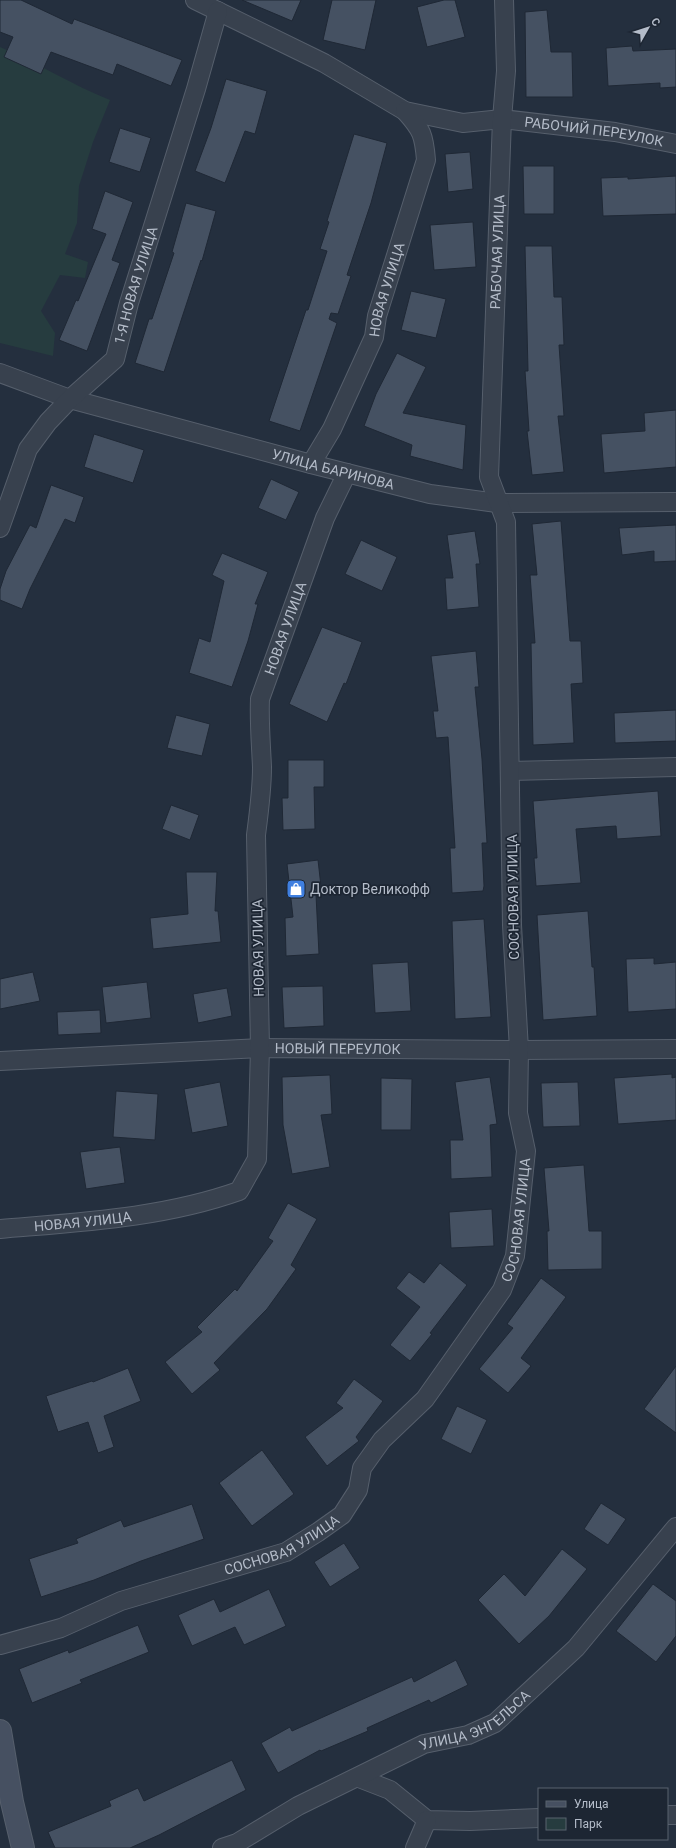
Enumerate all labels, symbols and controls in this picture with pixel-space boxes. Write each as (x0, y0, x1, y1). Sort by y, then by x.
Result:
north arrow (628, 8, 668, 48)
text: С (648, 15, 663, 29)
street label: РАБОЧИЙ ПЕРЕУЛОК (524, 114, 665, 149)
street label: РАБОЧАЯ УЛИЦА (487, 194, 507, 310)
street label: 1-Я НОВАЯ УЛИЦА (111, 224, 160, 346)
street label: НОВАЯ УЛИЦА (366, 240, 408, 338)
street label: УЛИЦА БАРИНОВА (270, 446, 396, 493)
street label: НОВАЯ УЛИЦА (261, 580, 309, 677)
street label: СОСНОВАЯ УЛИЦА (504, 834, 522, 960)
shop icon: Доктор Великофф (285, 878, 307, 900)
place label: Доктор Великофф (310, 881, 430, 897)
street label: НОВАЯ УЛИЦА (249, 899, 267, 997)
street label: НОВЫЙ ПЕРЕУЛОК (275, 1040, 401, 1057)
street label: СОСНОВАЯ УЛИЦА (498, 1157, 533, 1284)
street label: НОВАЯ УЛИЦА (33, 1208, 132, 1234)
street label: СОСНОВАЯ УЛИЦА (222, 1512, 342, 1578)
street label: УЛИЦА ЭНГЕЛЬСА (417, 1687, 533, 1753)
legend (538, 1788, 668, 1840)
text: Улица (574, 1797, 609, 1811)
text: Парк (574, 1817, 603, 1831)

